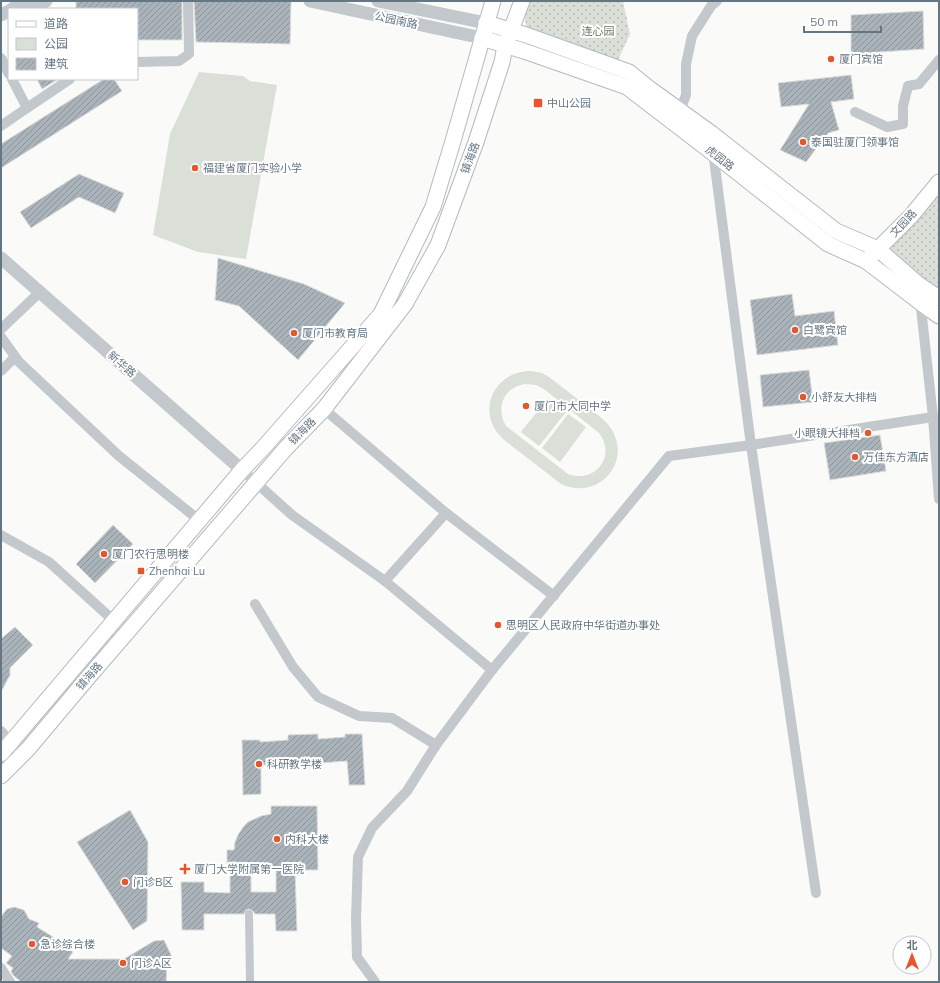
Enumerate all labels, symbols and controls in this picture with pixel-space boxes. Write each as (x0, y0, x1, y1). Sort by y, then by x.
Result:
legend (8, 8, 138, 80)
scale bar (804, 8, 881, 34)
street label: 公园南路 (373, 9, 419, 31)
text: 50 m (810, 14, 838, 29)
text: 道路 (44, 16, 68, 31)
park label: 连心园 (582, 24, 615, 38)
text: 公园 (44, 36, 68, 51)
place label: 厦门宾馆 (839, 52, 883, 66)
marker: 厦门宾馆 (826, 54, 836, 64)
text: 建筑 (44, 56, 68, 71)
place label: 中山公园 (547, 96, 591, 110)
marker: 中山公园 (532, 97, 544, 109)
place label: 泰国驻厦门领事馆 (811, 135, 899, 149)
marker: 泰国驻厦门领事馆 (798, 137, 808, 147)
street label: 镇海路 (458, 140, 482, 176)
street label: 虎园路 (703, 142, 737, 174)
place label: 福建省厦门实验小学 (203, 161, 302, 175)
marker: 福建省厦门实验小学 (190, 163, 200, 173)
street label: 文园路 (887, 206, 919, 240)
place label: 白鹭宾馆 (803, 323, 847, 337)
marker: 白鹭宾馆 (790, 325, 800, 335)
place label: 厦门市教育局 (302, 326, 368, 340)
marker: 厦门市教育局 (289, 328, 299, 338)
street label: 新华路 (105, 348, 139, 380)
place label: 小舒友大排档 (811, 390, 877, 404)
marker: 小舒友大排档 (798, 392, 808, 402)
place label: 厦门市大同中学 (534, 399, 611, 413)
marker: 厦门市大同中学 (521, 401, 531, 411)
street label: 镇海路 (285, 414, 319, 448)
place label: 小眼镜大排档 (794, 426, 860, 440)
marker: 小眼镜大排档 (863, 428, 873, 438)
place label: 万佳东方酒店 (863, 450, 929, 464)
marker: 万佳东方酒店 (850, 452, 860, 462)
place label: 厦门农行思明楼 (112, 547, 189, 561)
marker: 厦门农行思明楼 (99, 549, 109, 559)
place label: Zhenhai Lu (149, 564, 205, 578)
marker: Zhenhai Lu (136, 566, 146, 576)
place label: 思明区人民政府中华街道办事处 (506, 618, 660, 632)
marker: 思明区人民政府中华街道办事处 (493, 620, 503, 630)
street label: 镇海路 (73, 659, 105, 693)
place label: 科研教学楼 (267, 757, 322, 771)
marker: 科研教学楼 (254, 759, 264, 769)
place label: 内科大楼 (285, 832, 329, 846)
marker: 内科大楼 (272, 834, 282, 844)
place label: 厦门大学附属第一医院 (194, 862, 304, 876)
marker: 厦门大学附属第一医院 (179, 863, 191, 875)
place label: 门诊B区 (133, 875, 173, 889)
marker: 门诊B区 (120, 877, 130, 887)
north arrow (892, 935, 932, 975)
place label: 急诊综合楼 (40, 937, 95, 951)
text: 北 (907, 938, 918, 952)
marker: 急诊综合楼 (27, 939, 37, 949)
place label: 门诊A区 (131, 956, 172, 970)
marker: 门诊A区 (118, 958, 128, 968)

